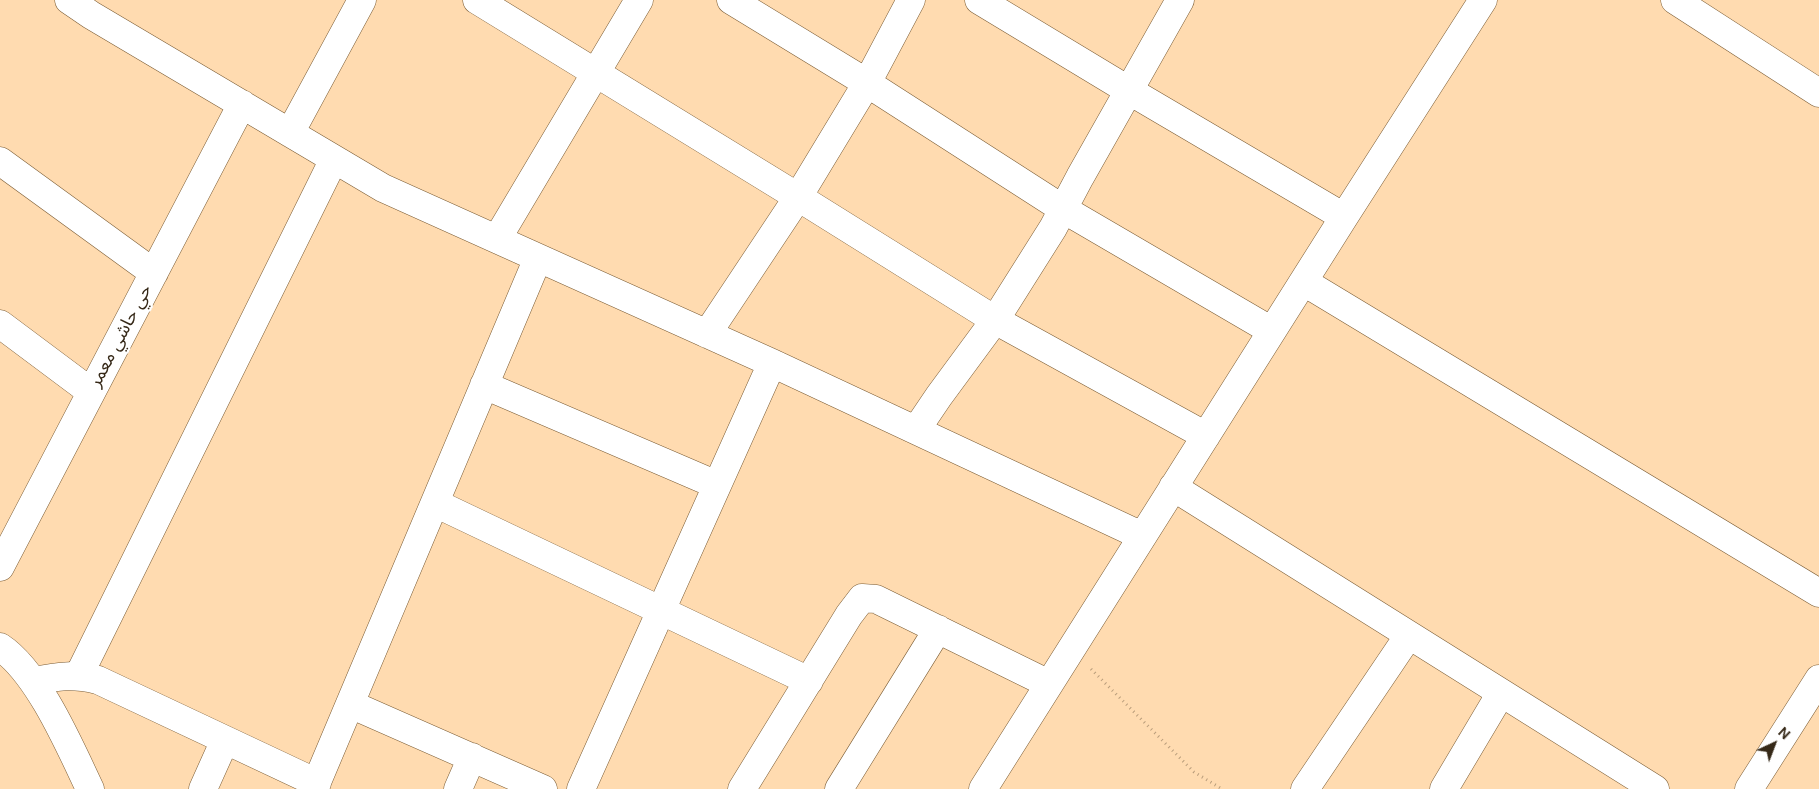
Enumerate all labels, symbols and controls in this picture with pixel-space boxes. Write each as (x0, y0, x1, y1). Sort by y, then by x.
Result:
street label: حي حاشي معمر (85, 281, 157, 391)
north arrow (1749, 719, 1799, 769)
text: N (1774, 723, 1794, 743)

